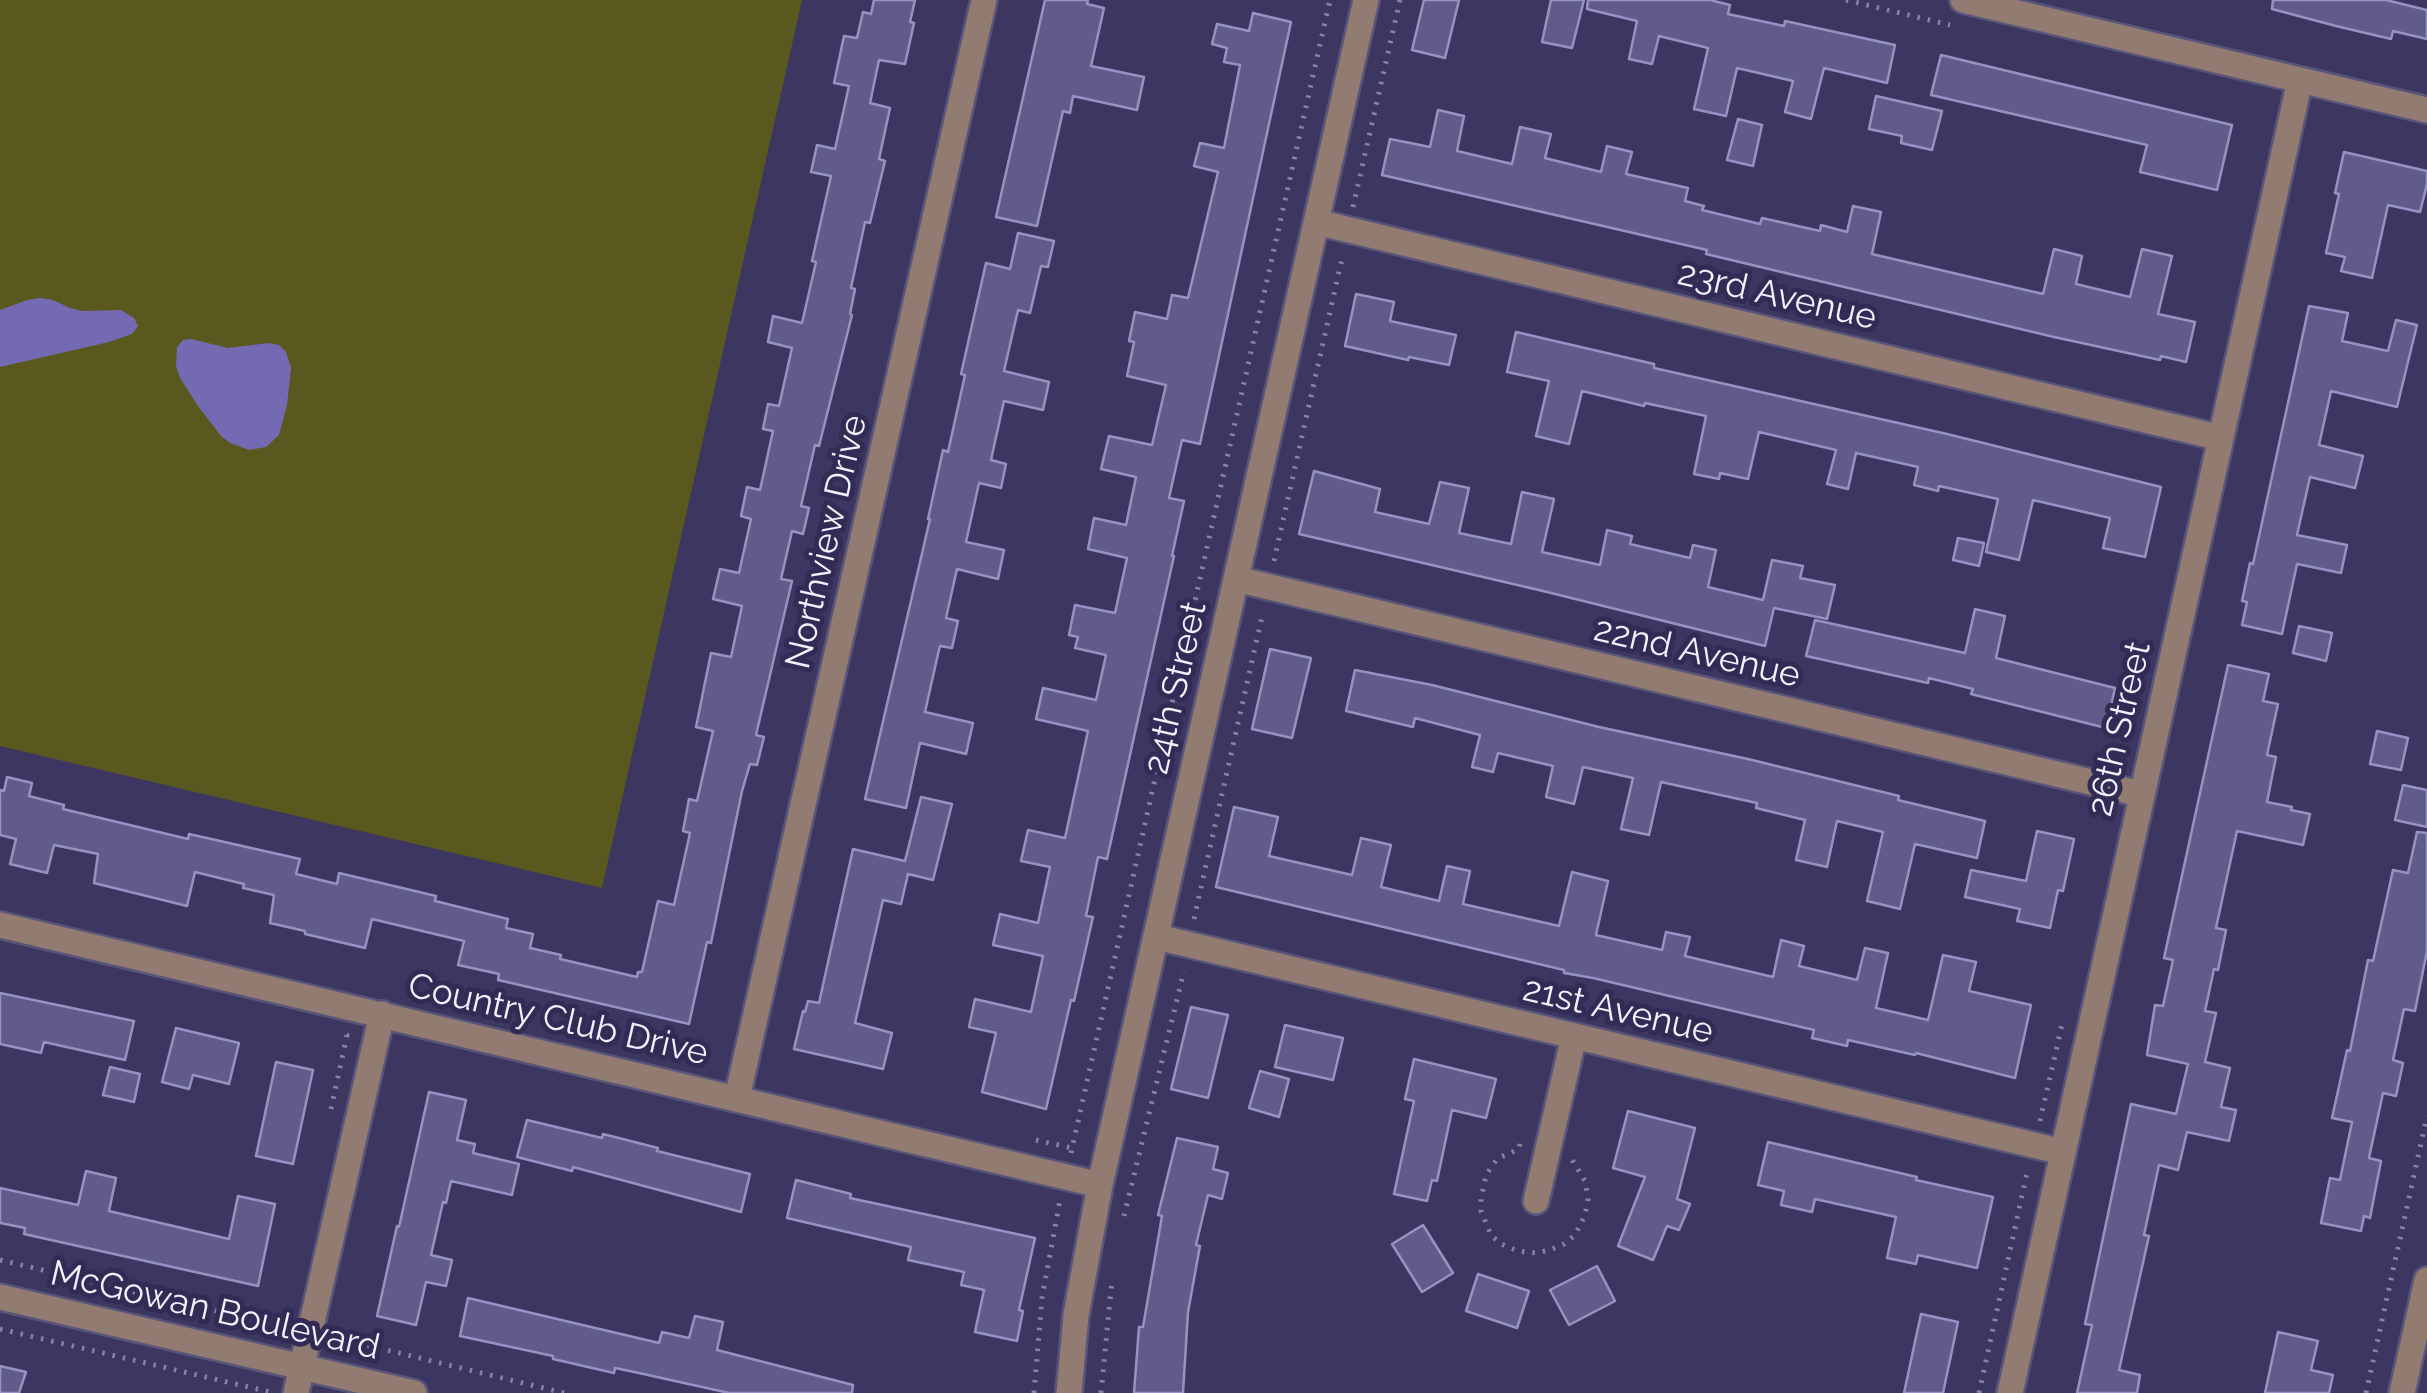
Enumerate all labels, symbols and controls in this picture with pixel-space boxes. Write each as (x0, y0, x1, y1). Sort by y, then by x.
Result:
street label: 23rd Avenue (1674, 253, 1880, 339)
street label: Northview Drive (777, 411, 877, 673)
street label: 24th Street (1136, 598, 1216, 778)
street label: 22nd Avenue (1590, 609, 1804, 697)
street label: 26th Street (2080, 638, 2160, 820)
street label: Country Club Drive (404, 965, 712, 1075)
street label: 21st Avenue (1519, 969, 1717, 1053)
street label: McGowan Boulevard (46, 1253, 384, 1369)

